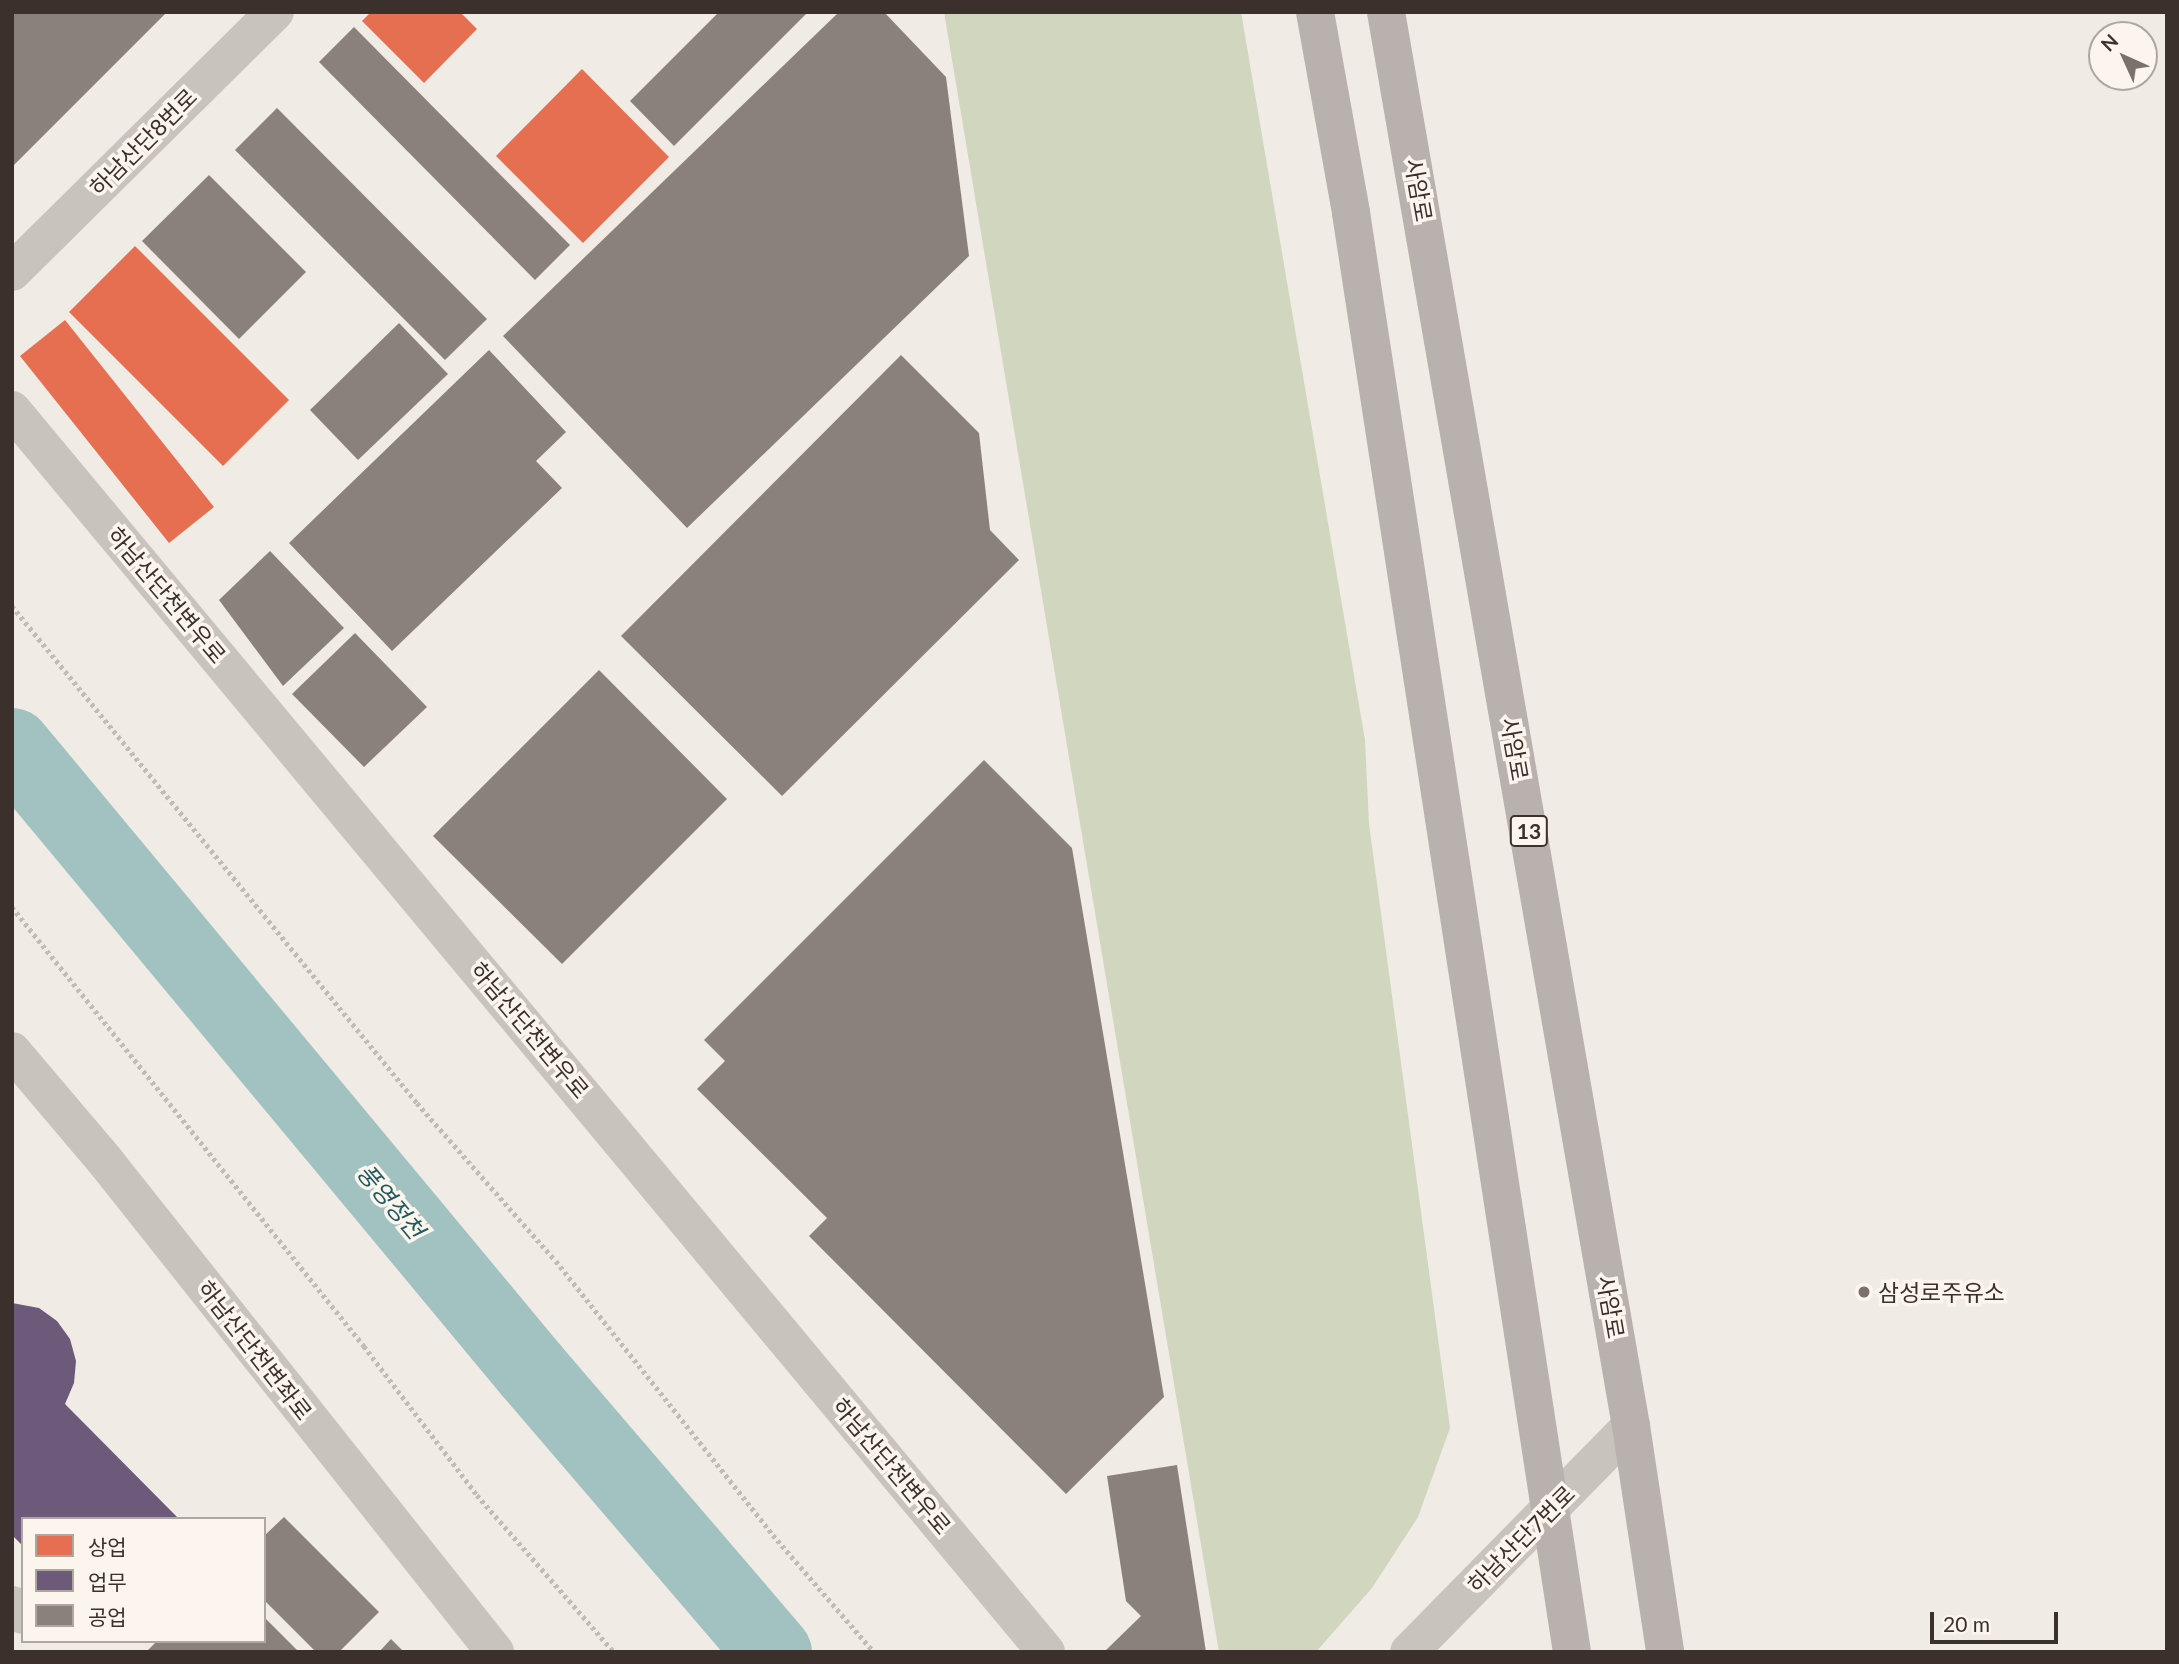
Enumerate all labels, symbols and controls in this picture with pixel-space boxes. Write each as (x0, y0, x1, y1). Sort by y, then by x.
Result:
north arrow (2088, 21, 2158, 91)
text: N (2096, 29, 2123, 56)
street label: 하남산단8번로 (84, 83, 202, 201)
street label: 사암로 (1400, 156, 1438, 224)
street label: 하남산단천변우로 (102, 521, 232, 669)
street label: 사암로 (1496, 715, 1534, 783)
road number: 13 (1510, 814, 1548, 848)
street label: 하남산단천변우로 (465, 956, 595, 1104)
water label: 풍영정천 (352, 1158, 430, 1244)
street label: 사암로 (1592, 1273, 1630, 1341)
street label: 하남산단천변좌로 (192, 1275, 318, 1425)
place label: 삼성로주유소 (1878, 1278, 2005, 1306)
marker: 삼성로주유소 (1856, 1284, 1872, 1300)
street label: 하남산단천변우로 (827, 1392, 957, 1540)
street label: 하남산단7번로 (1462, 1480, 1580, 1598)
legend (21, 1517, 266, 1643)
text: 상업 (88, 1534, 127, 1559)
text: 업무 (88, 1569, 127, 1594)
scale bar (1934, 1598, 2062, 1642)
text: 공업 (88, 1604, 127, 1629)
text: 20 m (1943, 1611, 1990, 1636)

